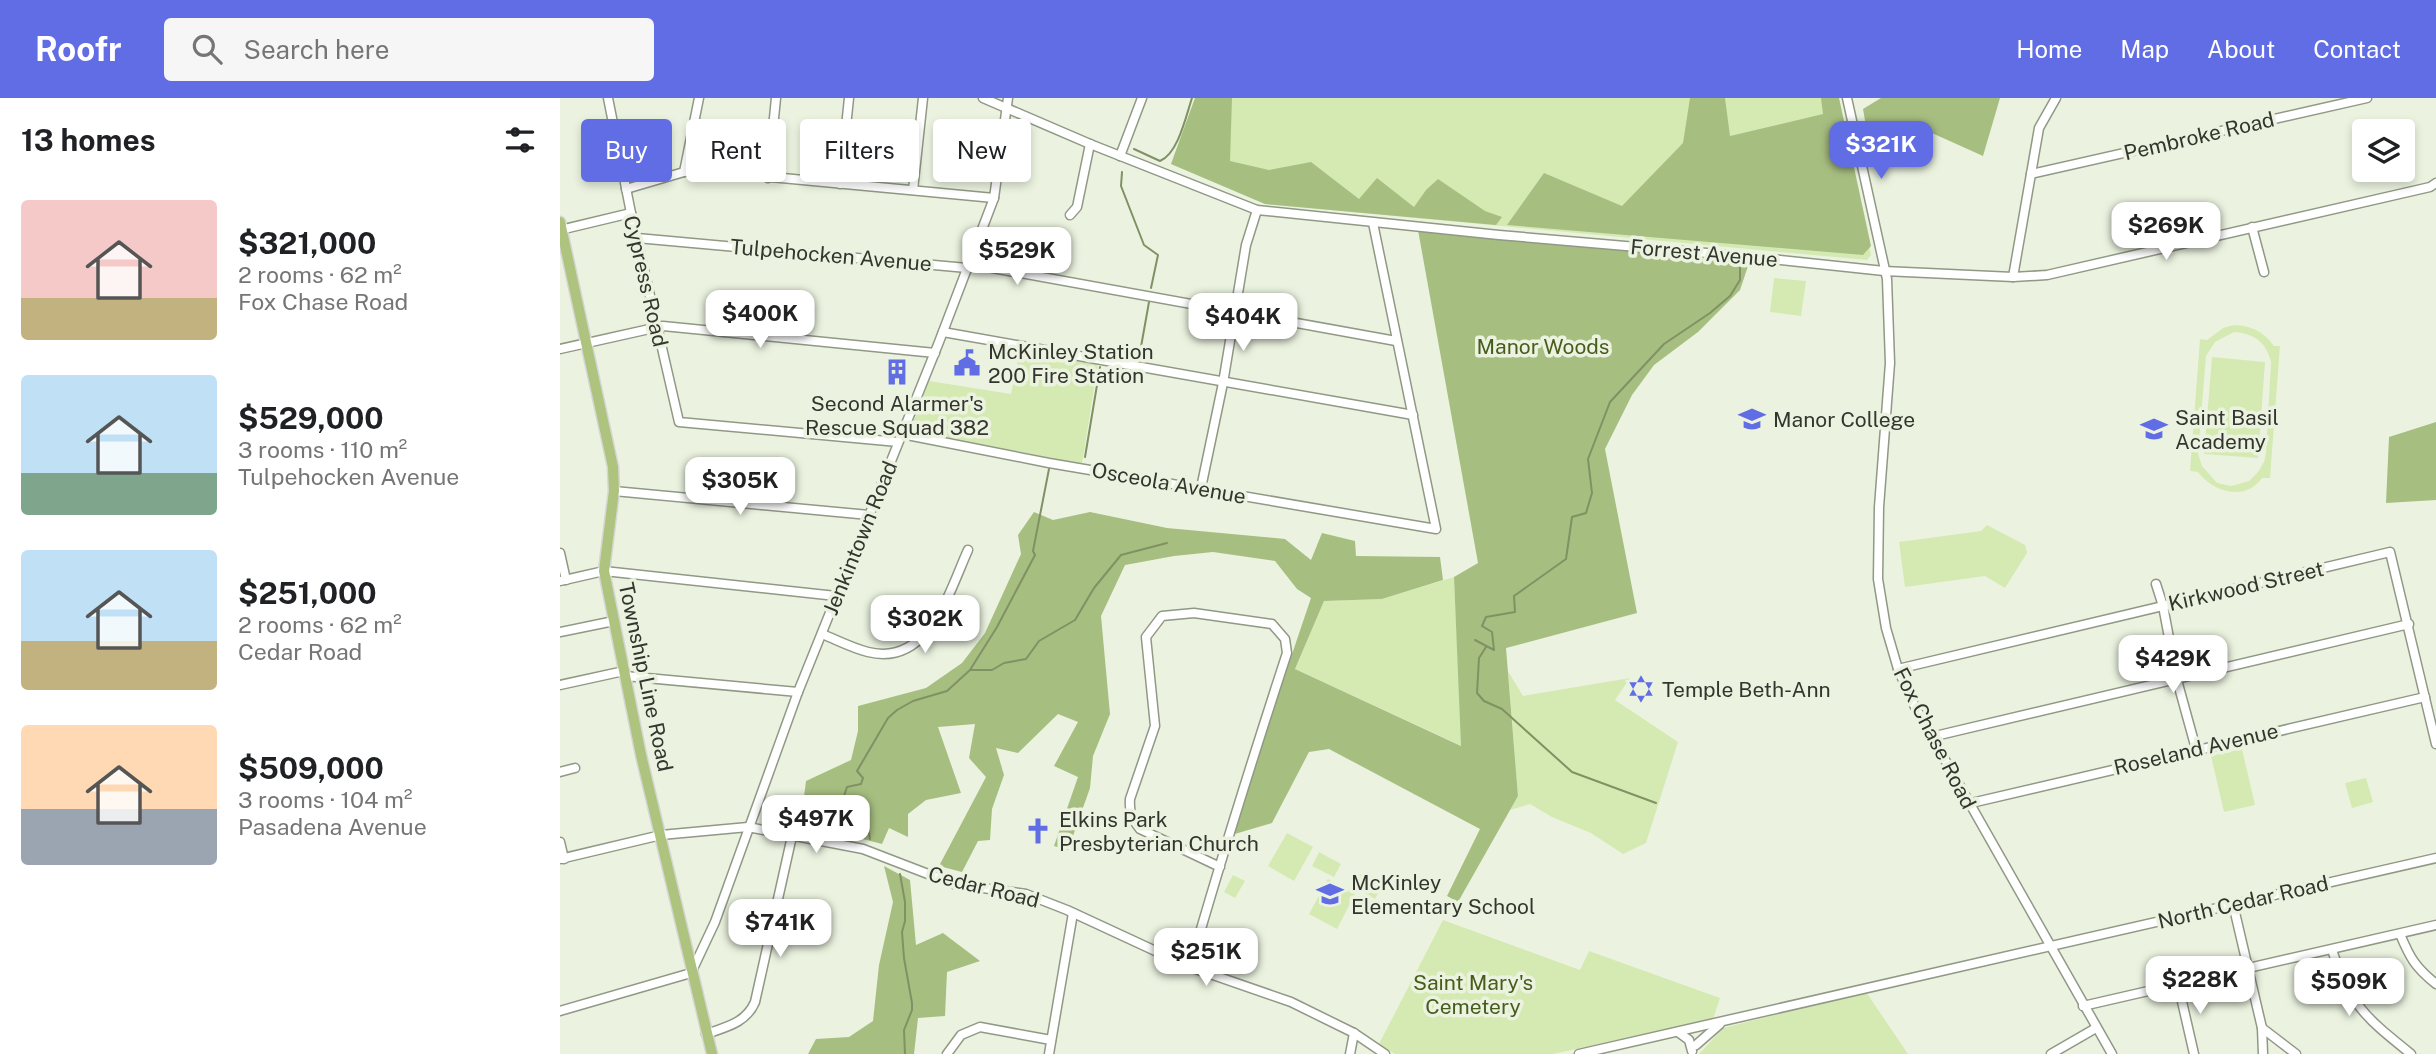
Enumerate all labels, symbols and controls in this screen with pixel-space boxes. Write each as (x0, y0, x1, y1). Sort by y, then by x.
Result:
search box (164, 18, 654, 81)
text: Roofr (35, 30, 122, 68)
icon: search (188, 30, 226, 68)
text: Search here (244, 34, 390, 65)
text: Home (2016, 35, 2082, 63)
text: Map (2120, 35, 2169, 63)
text: About (2207, 35, 2275, 63)
text: Contact (2313, 35, 2401, 63)
street label: Pembroke Road (2121, 107, 2277, 165)
chip: Buy (581, 119, 672, 182)
chip: Rent (686, 119, 786, 182)
chip: Filters (800, 119, 919, 182)
chip: New (933, 119, 1031, 182)
map controls (2352, 119, 2415, 182)
button: layers (2352, 119, 2415, 182)
icon: filters (501, 121, 539, 159)
text: 13 homes (21, 122, 156, 158)
pin: $321K (1832, 122, 1930, 181)
text: $321K (1845, 130, 1917, 157)
pin: $269K (2117, 202, 2215, 262)
text: $269K (2127, 211, 2205, 238)
street label: Cypress Road (619, 213, 673, 349)
text: $321,000 (238, 225, 376, 261)
icon: home (77, 228, 161, 312)
pin: $529K (968, 228, 1066, 287)
street label: Tulpehocken Avenue (729, 234, 933, 276)
street label: Forrest Avenue (1629, 234, 1779, 272)
text: $529K (978, 236, 1056, 263)
text: 2 rooms · 62 m² (238, 261, 402, 288)
text: Fox Chase Road (238, 288, 408, 315)
pin: $400K (711, 290, 809, 350)
pin: $404K (1194, 294, 1292, 353)
text: $400K (722, 299, 798, 326)
text: $404K (1204, 302, 1282, 329)
park label: Manor Woods (1477, 334, 1609, 359)
place label: McKinley Station 200 Fire Station (988, 339, 1154, 388)
public building icon: McKinley Station 200 Fire Station (952, 348, 982, 378)
building icon: Second Alarmer's Rescue Squad 382 (882, 357, 912, 387)
place label: Second Alarmer's Rescue Squad 382 (805, 391, 989, 440)
text: $529,000 (238, 400, 384, 436)
icon: home (77, 403, 161, 487)
school or university icon: Manor College (1737, 404, 1767, 434)
place label: Saint Basil Academy (2175, 405, 2279, 454)
place label: Manor College (1773, 407, 1915, 432)
school or university icon: Saint Basil Academy (2139, 414, 2169, 444)
text: 3 rooms · 110 m² (238, 436, 407, 463)
street label: Jenkintown Road (818, 457, 902, 619)
street label: Osceola Avenue (1090, 457, 1248, 509)
pin: $305K (691, 458, 789, 517)
text: Tulpehocken Avenue (238, 463, 459, 490)
text: $305K (701, 466, 779, 493)
street label: Kirkwood Street (2166, 556, 2326, 616)
text: $251,000 (238, 575, 377, 611)
icon: home (77, 578, 161, 662)
street label: Township Line Road (614, 580, 678, 774)
pin: $302K (876, 596, 974, 655)
text: $302K (887, 604, 963, 631)
text: 2 rooms · 62 m² (238, 611, 402, 638)
pin: $429K (2124, 636, 2222, 695)
text: Cedar Road (238, 638, 362, 665)
text: $429K (2135, 644, 2212, 671)
street label: Fox Chase Road (1889, 663, 1981, 813)
synagogue icon: Temple Beth-Ann (1626, 674, 1656, 704)
place label: Temple Beth-Ann (1662, 677, 1831, 702)
street label: Roseland Avenue (2111, 718, 2281, 780)
text: $509,000 (238, 750, 384, 786)
icon: home (77, 753, 161, 837)
text: 3 rooms · 104 m² (238, 786, 412, 813)
pin: $497K (767, 796, 865, 855)
text: $497K (778, 804, 854, 831)
place label: Elkins Park Presbyterian Church (1059, 807, 1259, 856)
text: Pasadena Avenue (238, 813, 427, 840)
church icon: Elkins Park Presbyterian Church (1023, 816, 1053, 846)
street label: Cedar Road (926, 861, 1042, 913)
place label: McKinley Elementary School (1351, 870, 1535, 919)
street label: North Cedar Road (2155, 870, 2331, 934)
school or university icon: McKinley Elementary School (1315, 879, 1345, 909)
pin: $741K (731, 900, 829, 959)
text: $741K (744, 908, 816, 935)
pin: $251K (1157, 928, 1255, 988)
text: $251K (1170, 937, 1242, 964)
pin: $228K (2151, 956, 2249, 1016)
pin: $509K (2300, 958, 2398, 1018)
text: $228K (2162, 965, 2238, 992)
text: $509K (2310, 967, 2388, 994)
park label: Saint Mary's Cemetery (1413, 970, 1533, 1019)

